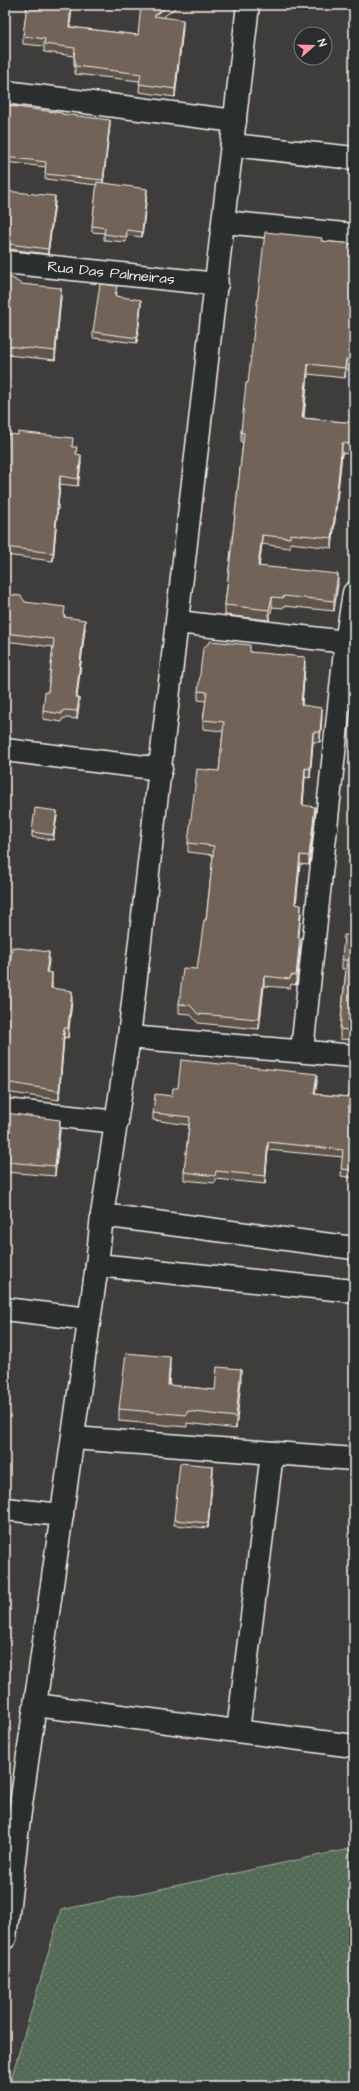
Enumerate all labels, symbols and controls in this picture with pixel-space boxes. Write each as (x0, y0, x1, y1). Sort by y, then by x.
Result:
north arrow (293, 26, 333, 66)
text: N (314, 37, 330, 49)
street label: Rua Das Palmeiras (46, 256, 176, 290)

